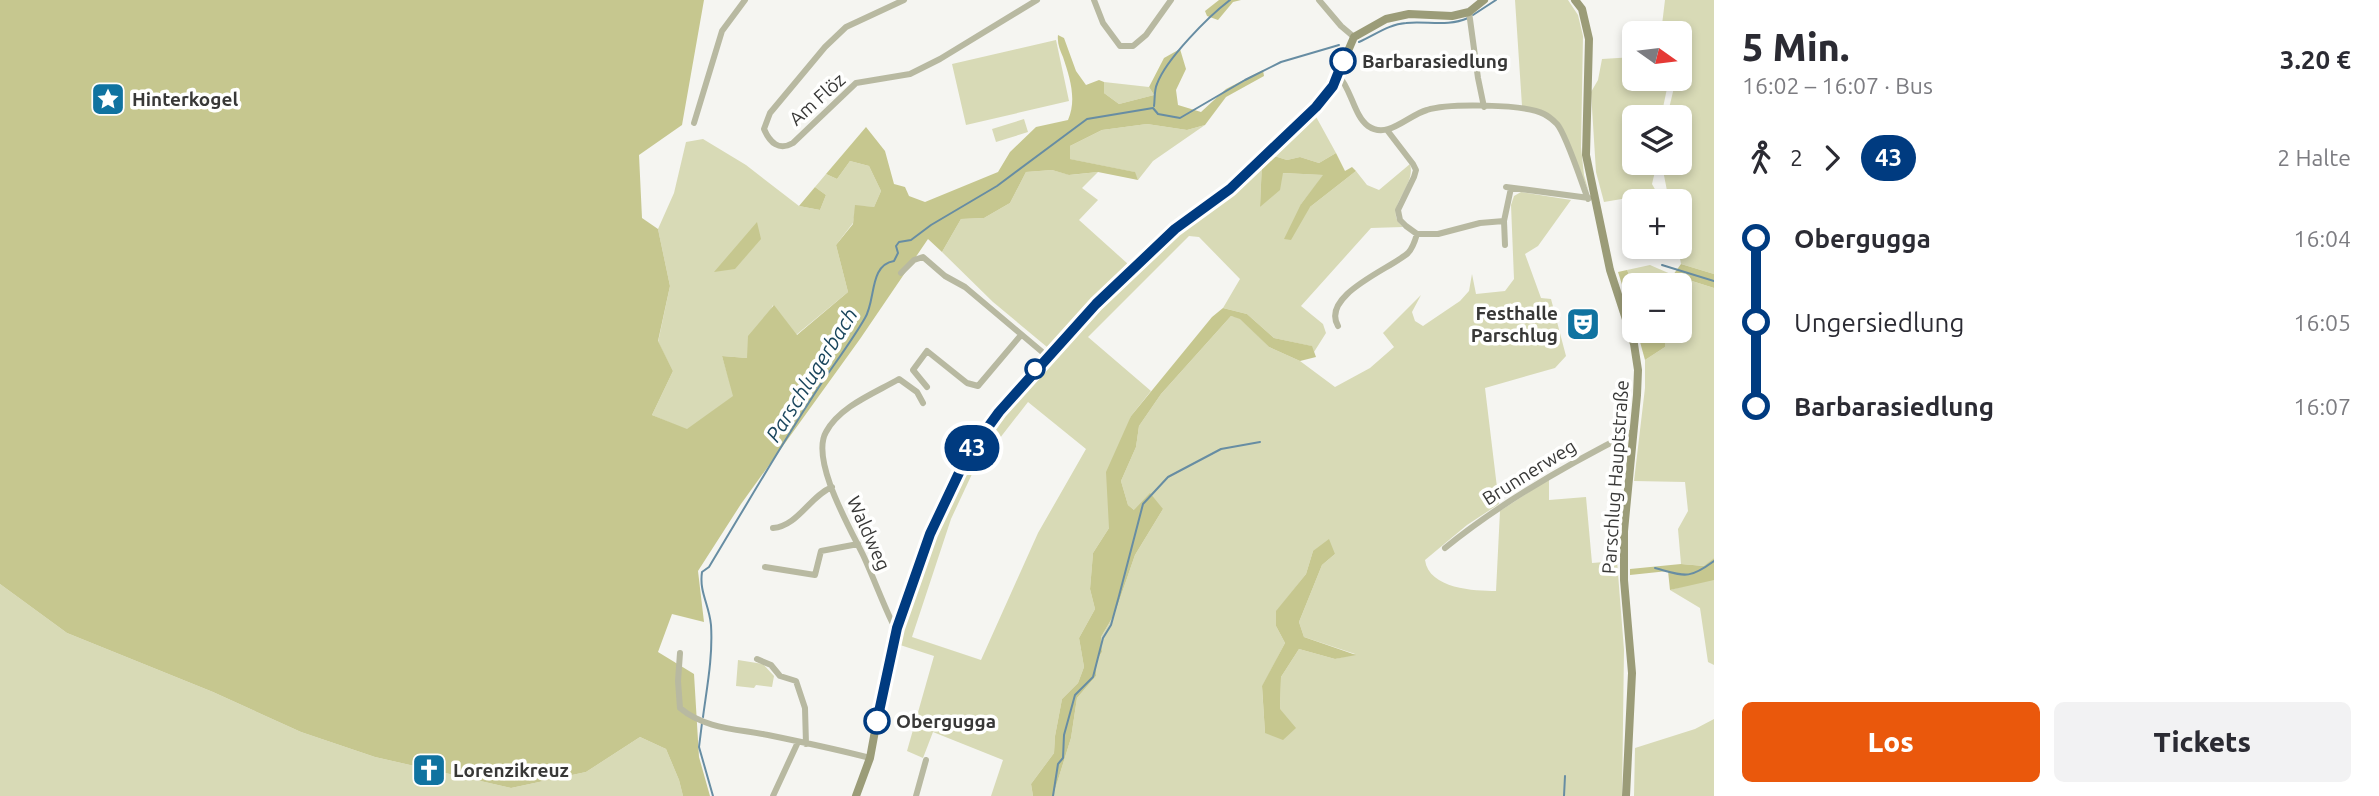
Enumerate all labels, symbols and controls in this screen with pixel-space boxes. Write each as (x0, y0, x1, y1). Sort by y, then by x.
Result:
north arrow (1622, 21, 1692, 91)
map controls (1622, 21, 1692, 343)
text: 5 Min. (1742, 26, 1849, 68)
text: 3.20 € (2280, 45, 2351, 74)
marker: Barbarasiedlung (1330, 48, 1356, 74)
place label: Barbarasiedlung (1362, 50, 1508, 72)
street label: Am Flöz (784, 68, 850, 130)
text: 16:02 – 16:07 · Bus (1742, 73, 1933, 98)
place icon: Hinterkogel (89, 80, 127, 118)
place label: Hinterkogel (132, 88, 238, 110)
button: layers (1622, 105, 1692, 175)
icon: walk (1742, 139, 1780, 177)
icon: forward (1813, 139, 1851, 177)
text: 43 (1875, 144, 1902, 171)
text: 2 (1790, 145, 1803, 170)
text: 2 Halte (2277, 145, 2351, 170)
button: + (1622, 189, 1692, 259)
text: Obergugga (1794, 224, 1931, 253)
text: 16:04 (2293, 226, 2351, 251)
button: − (1622, 273, 1692, 343)
place label: Festhalle Parschlug (1471, 302, 1558, 346)
water label: Parschlugerbach (760, 303, 862, 446)
theatre icon: Festhalle Parschlug (1564, 305, 1602, 343)
text: Ungersiedlung (1794, 308, 1964, 337)
text: 16:05 (2293, 310, 2351, 335)
unlabelled marker (1025, 359, 1045, 379)
street label: Parschlug Hauptstraße (1597, 379, 1633, 575)
text: Barbarasiedlung (1794, 392, 1994, 421)
text: 16:07 (2293, 394, 2351, 419)
line badge: 43 (940, 425, 1004, 471)
text: 43 (958, 434, 986, 461)
street label: Brunnerweg (1478, 435, 1580, 509)
street label: Waldweg (843, 492, 895, 574)
button: Los (1742, 702, 2040, 782)
button: Tickets (2054, 702, 2351, 782)
marker: Obergugga (864, 708, 890, 734)
place label: Obergugga (896, 710, 996, 732)
church icon: Lorenzikreuz (410, 751, 448, 789)
place label: Lorenzikreuz (453, 759, 569, 781)

